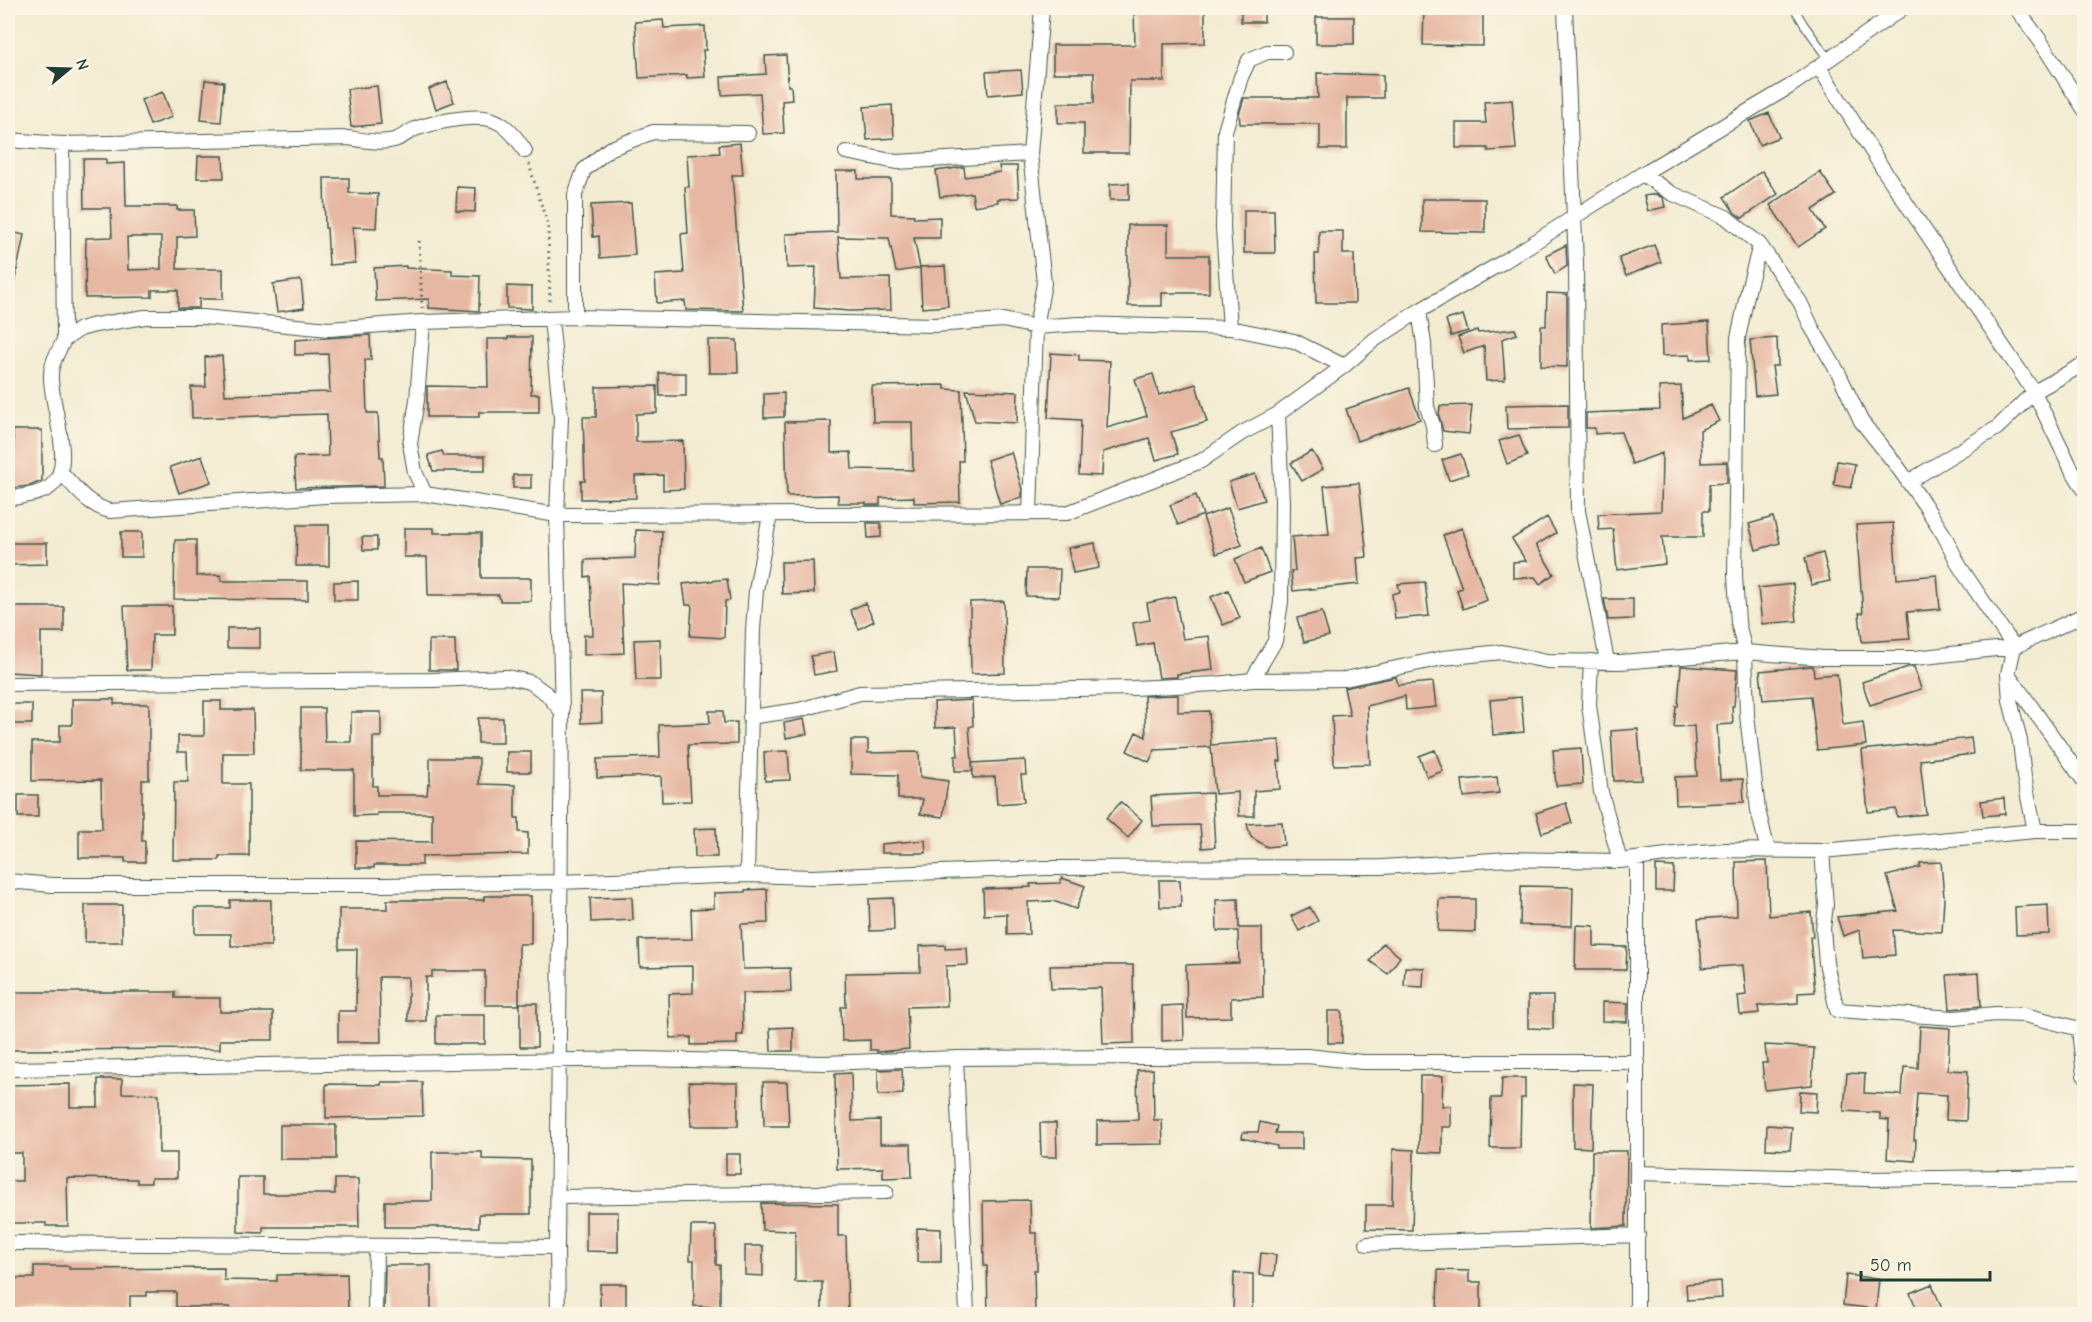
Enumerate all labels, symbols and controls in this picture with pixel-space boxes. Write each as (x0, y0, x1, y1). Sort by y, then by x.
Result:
north arrow (39, 39, 99, 99)
text: N (72, 57, 92, 72)
scale bar (1861, 1244, 1990, 1282)
text: 50 m (1870, 1255, 1912, 1276)

